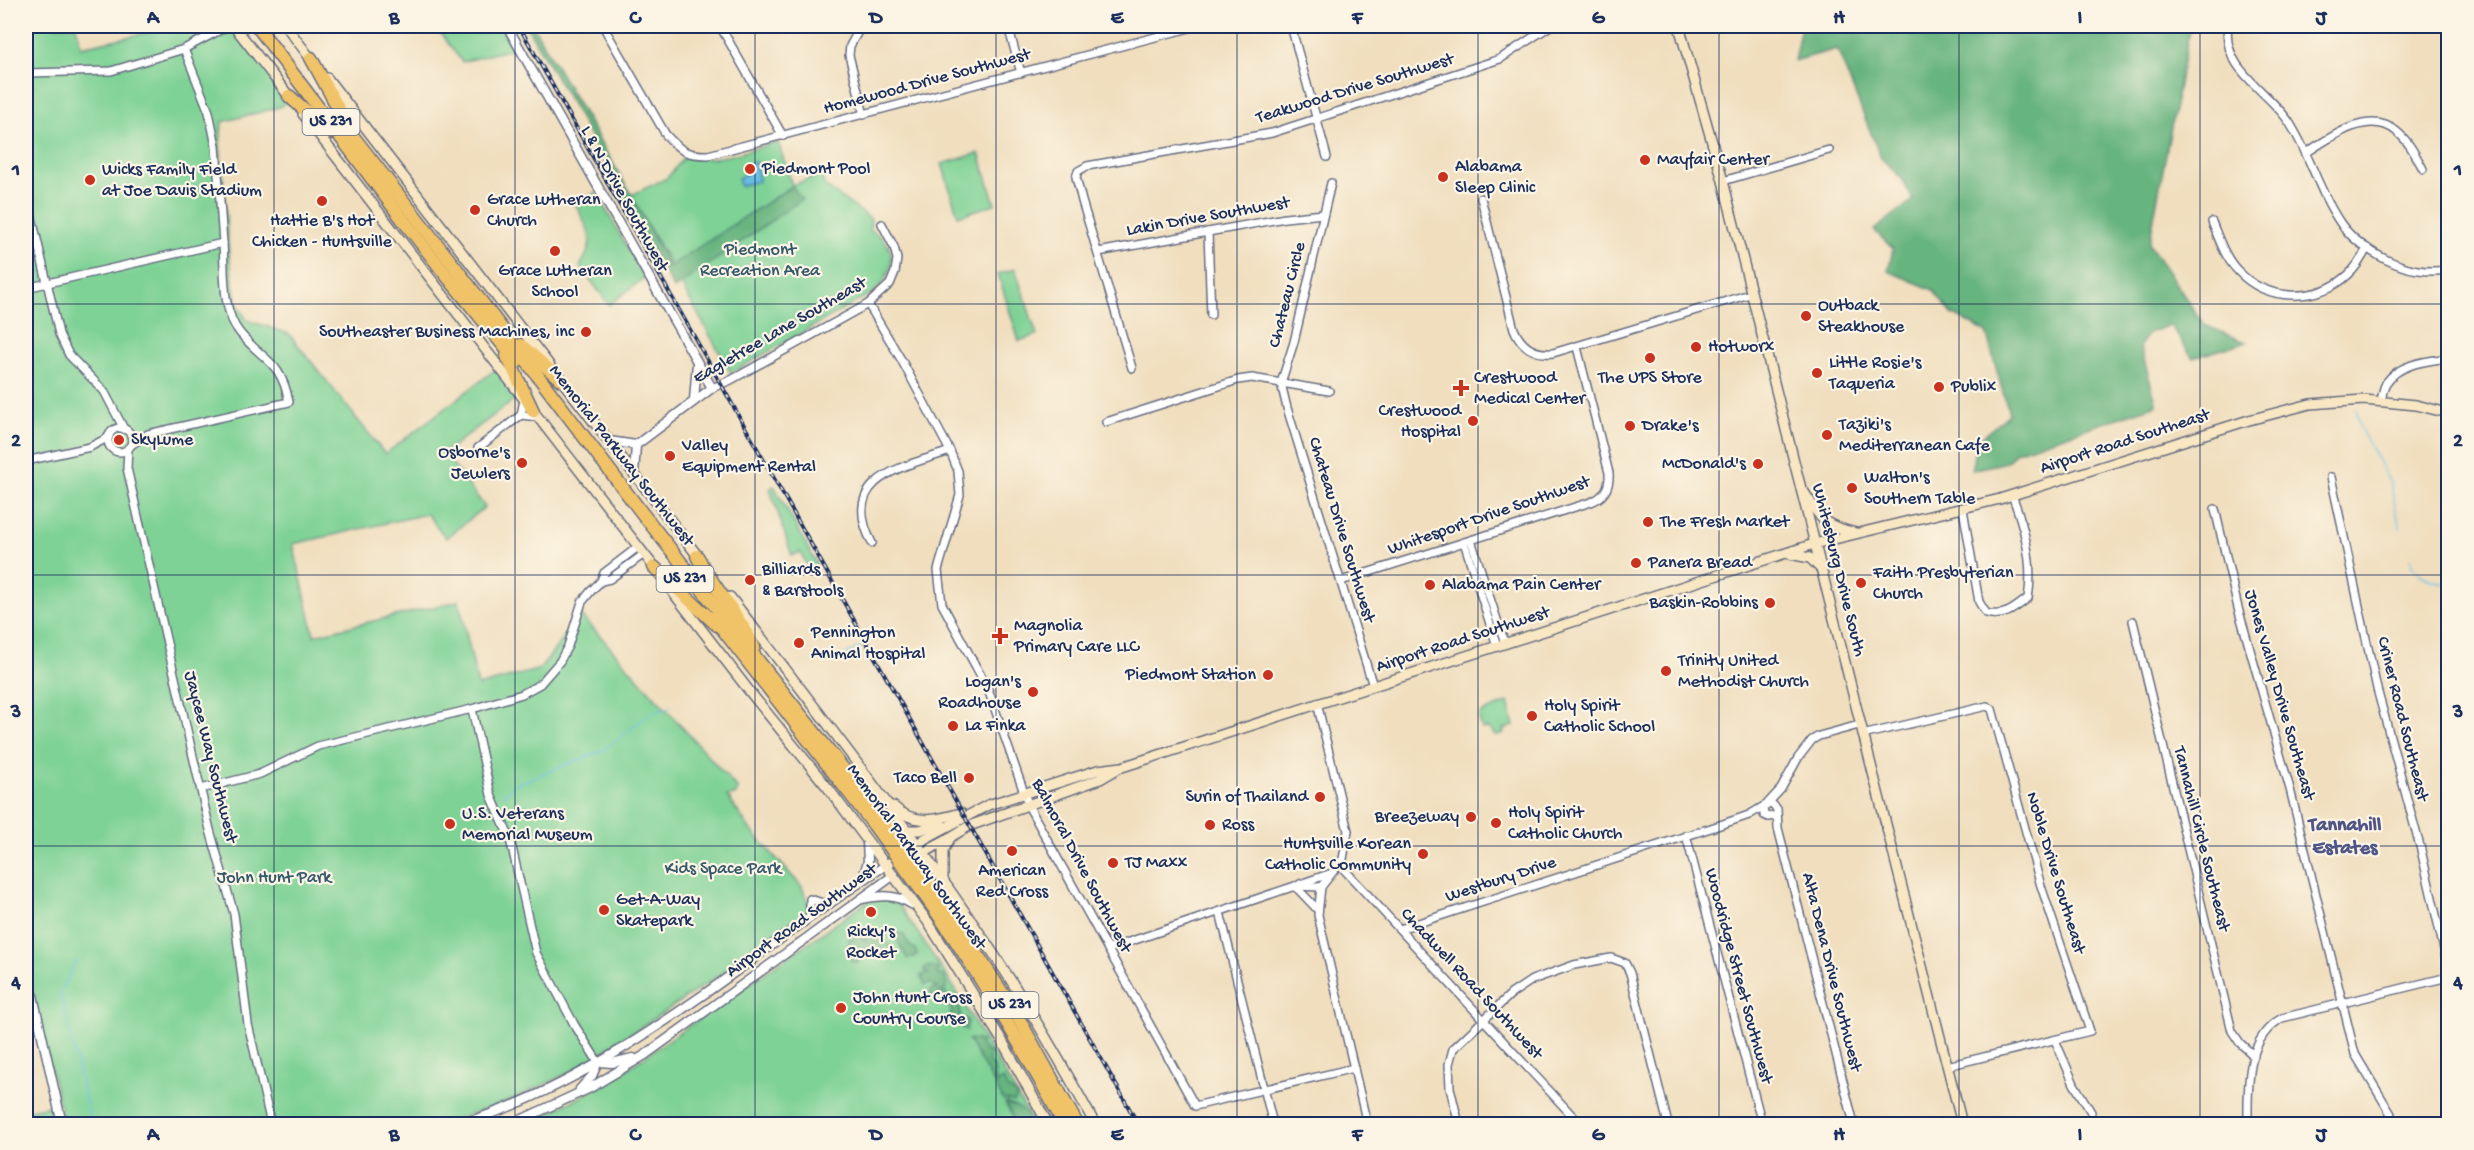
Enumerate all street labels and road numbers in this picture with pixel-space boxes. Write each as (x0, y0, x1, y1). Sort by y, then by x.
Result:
street label: Homewood Drive Southwest (821, 44, 1034, 120)
street label: Teakwood Drive Southwest (1253, 48, 1458, 129)
road number: US 231 (302, 109, 360, 135)
street label: L & N Drive Southwest (575, 122, 674, 277)
street label: Lakin Drive Southwest (1125, 192, 1293, 242)
street label: Chateau Circle (1265, 239, 1311, 350)
street label: Eagletree Lane Southeast (690, 272, 872, 389)
street label: Memorial Parkway Southwest (544, 361, 699, 552)
street label: Airport Road Southeast (2038, 404, 2214, 479)
street label: Chateau Drive Southwest (1303, 435, 1380, 627)
street label: Whitesport Drive Southwest (1385, 471, 1594, 560)
street label: Whitesburg Drive South (1806, 481, 1870, 659)
road number: US 231 (656, 566, 714, 592)
street label: Jones Valley Drive Southeast (2239, 587, 2320, 804)
street label: Airport Road Southwest (1374, 602, 1554, 678)
street label: Criner Road Southeast (2371, 635, 2433, 805)
street label: Jaycee Way Southwest (179, 669, 242, 847)
street label: Tannahill Circle Southeast (2168, 743, 2235, 935)
street label: Memorial Parkway Southwest (842, 760, 991, 955)
street label: Balmoral Drive Southwest (1026, 775, 1137, 958)
street label: Noble Drive Southeast (2020, 790, 2090, 958)
street label: Westbury Drive (1443, 852, 1560, 908)
street label: Airport Road Southwest (723, 858, 883, 983)
street label: Woodridge Street Southwest (1699, 866, 1777, 1087)
street label: Alta Dena Drive Southwest (1796, 871, 1866, 1075)
street label: Chadwell Road Southwest (1395, 904, 1548, 1065)
road number: US 231 (982, 992, 1038, 1018)

